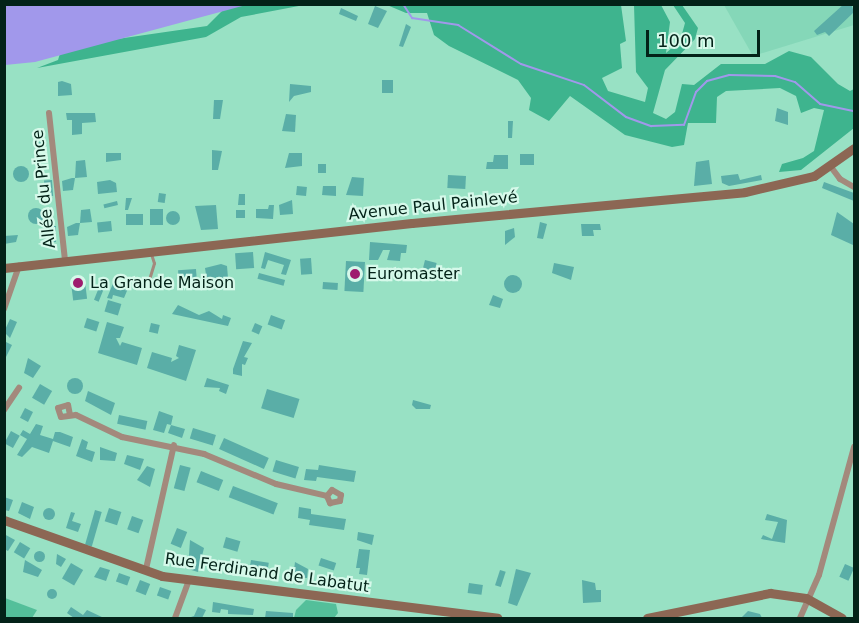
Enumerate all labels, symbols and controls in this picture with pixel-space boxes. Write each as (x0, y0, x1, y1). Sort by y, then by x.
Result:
scale bar (649, 18, 763, 56)
text: 100 m (657, 30, 715, 51)
street label: Allée du Prince (28, 129, 60, 249)
street label: Avenue Paul Painlevé (348, 188, 518, 224)
place label: Euromaster (367, 264, 460, 284)
marker: Euromaster (348, 267, 362, 281)
place label: La Grande Maison (90, 273, 234, 293)
marker: La Grande Maison (71, 276, 85, 290)
street label: Rue Ferdinand de Labatut (164, 549, 370, 597)

